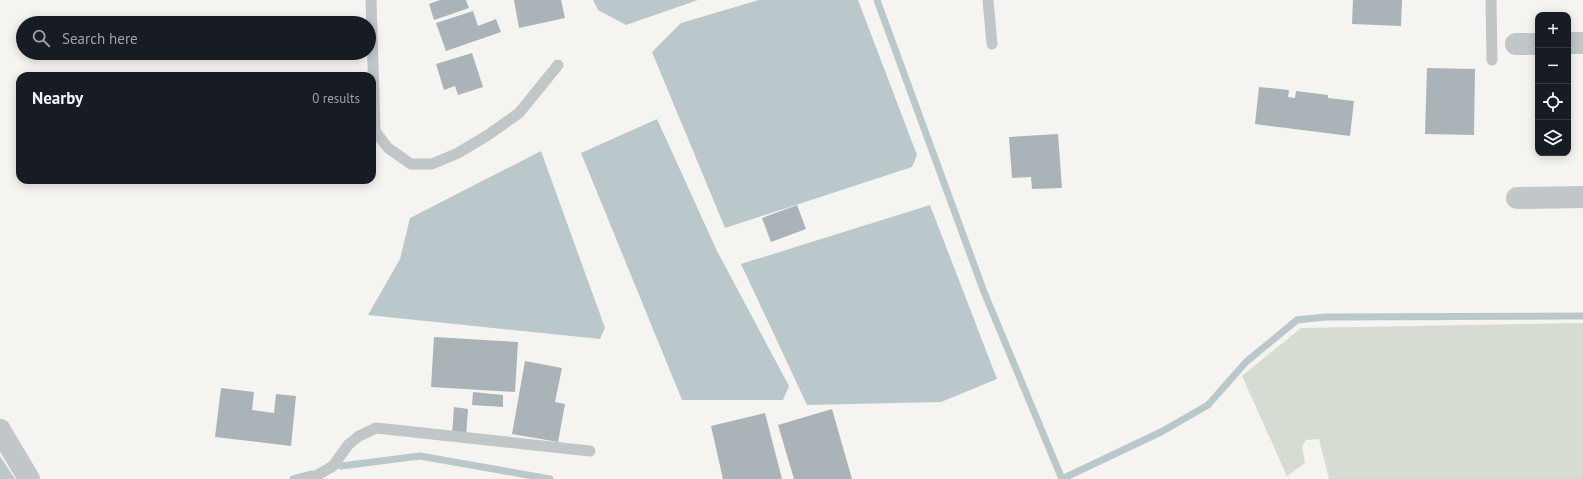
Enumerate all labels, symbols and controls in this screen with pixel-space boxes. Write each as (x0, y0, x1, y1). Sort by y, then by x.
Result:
map controls (1535, 12, 1571, 156)
button: + (1535, 12, 1571, 48)
search box (16, 16, 376, 60)
icon: search (30, 27, 52, 49)
text: Search here (62, 29, 138, 48)
button: − (1535, 48, 1571, 84)
button: locate (1535, 84, 1571, 120)
text: Nearby (32, 87, 83, 109)
text: 0 results (312, 90, 360, 107)
button: layers (1535, 120, 1571, 156)

